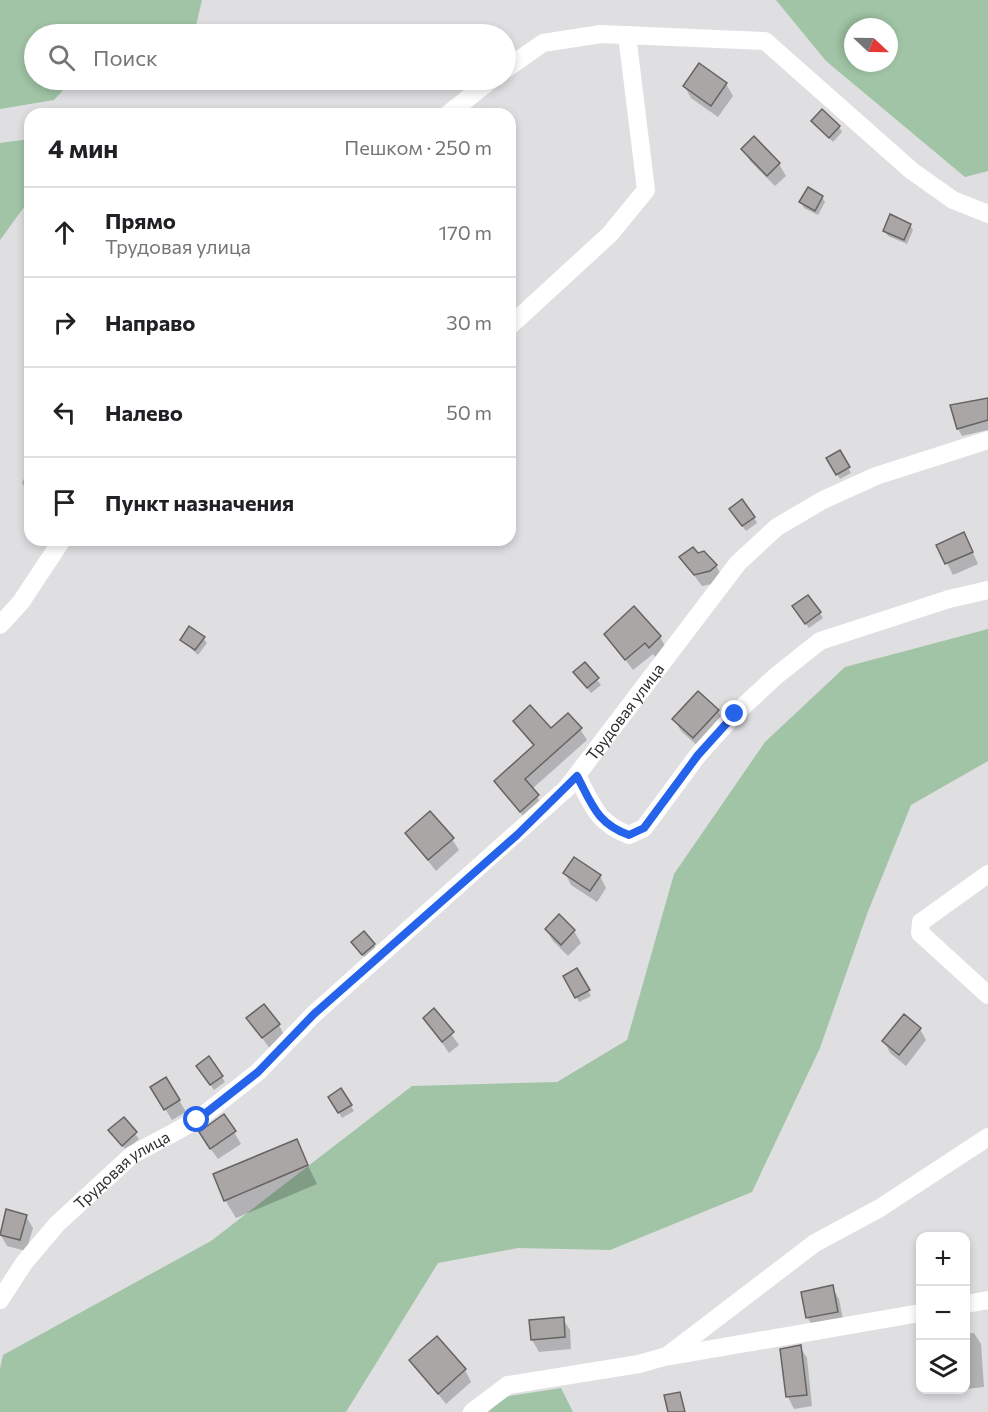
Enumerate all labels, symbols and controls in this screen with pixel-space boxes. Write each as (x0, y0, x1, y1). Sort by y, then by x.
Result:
north arrow (844, 18, 898, 72)
search box (24, 24, 516, 90)
icon: search (45, 41, 78, 74)
text: Поиск (93, 44, 158, 71)
text: 4 мин (48, 132, 118, 163)
text: Пешком · 250 m (344, 135, 492, 159)
text: Прямо (105, 207, 176, 234)
icon: ahead (48, 216, 81, 249)
text: 170 m (439, 220, 492, 244)
text: Трудовая улица (105, 234, 251, 258)
icon: right (48, 306, 81, 339)
text: Направо (105, 309, 195, 336)
text: 30 m (446, 310, 492, 334)
icon: left (48, 396, 81, 429)
text: Налево (105, 399, 183, 426)
text: 50 m (446, 400, 492, 424)
icon: arrive (48, 486, 81, 519)
text: Пункт назначения (105, 489, 294, 516)
street label: Трудовая улица (582, 659, 667, 764)
route end (721, 700, 747, 726)
route start (183, 1106, 209, 1132)
street label: Трудовая улица (70, 1127, 173, 1213)
map controls (916, 1232, 970, 1394)
button: + (916, 1232, 970, 1286)
button: − (916, 1286, 970, 1340)
button: layers (916, 1340, 970, 1394)

